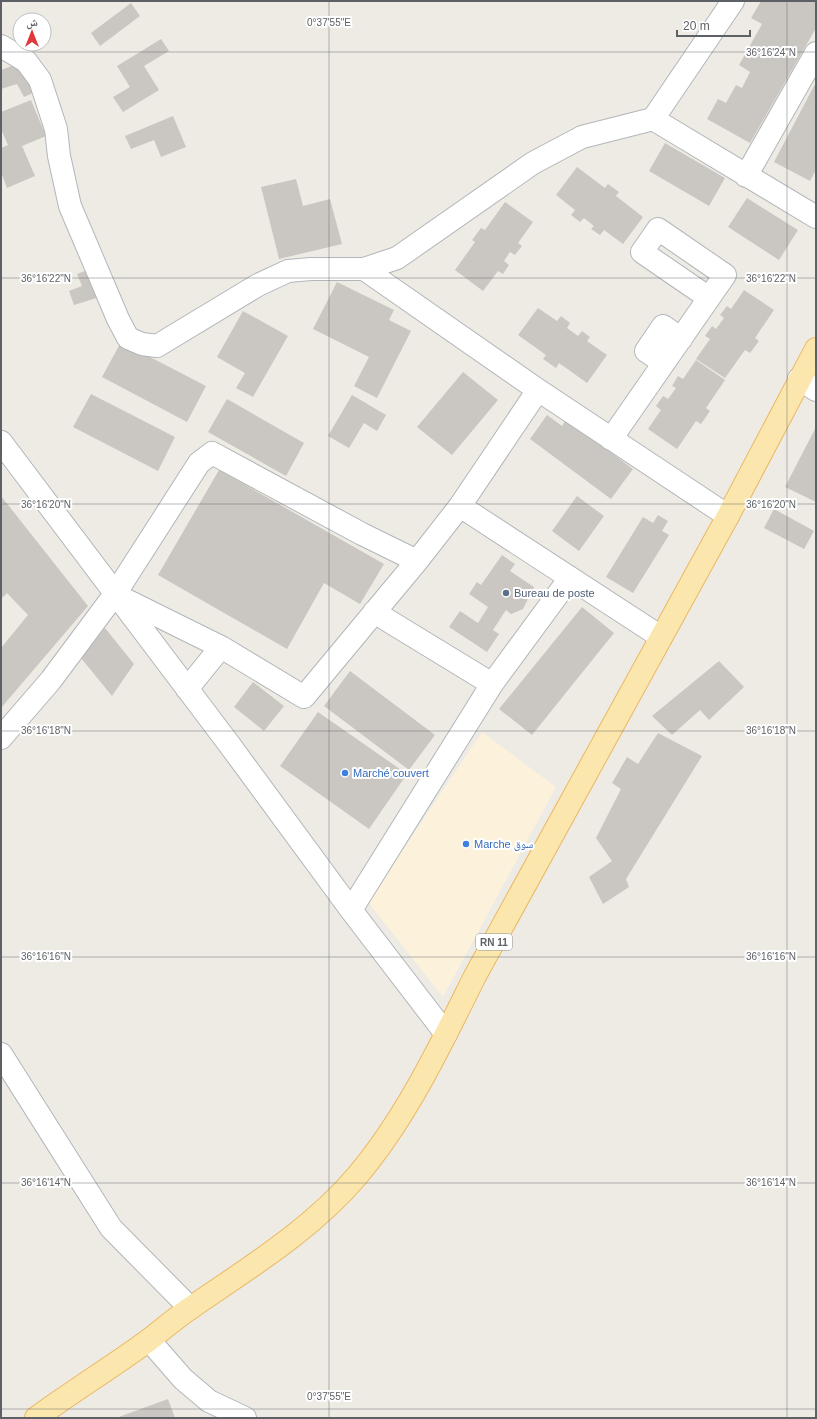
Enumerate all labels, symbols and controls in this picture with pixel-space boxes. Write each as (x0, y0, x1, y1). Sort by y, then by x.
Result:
north arrow (12, 12, 52, 52)
scale bar (677, 12, 750, 38)
text: ش (26, 16, 38, 30)
text: 0°37'55"E (307, 17, 351, 28)
text: 20 m (683, 19, 710, 33)
text: 36°16'24"N (746, 47, 796, 58)
text: 36°16'22"N (21, 273, 71, 284)
text: 36°16'22"N (746, 273, 796, 284)
text: 36°16'20"N (21, 499, 71, 510)
text: 36°16'20"N (746, 499, 796, 510)
place label: Bureau de poste (514, 587, 595, 599)
marker: Bureau de poste (501, 588, 511, 598)
text: 36°16'18"N (21, 725, 71, 736)
text: 36°16'18"N (746, 725, 796, 736)
place label: Marché couvert (353, 767, 429, 779)
marker: Marché couvert (340, 768, 350, 778)
place label: Marche سوق (474, 838, 533, 851)
marker: Marche سوق (461, 839, 471, 849)
road number: RN 11 (476, 934, 512, 950)
text: 36°16'16"N (21, 951, 71, 962)
text: 36°16'16"N (746, 951, 796, 962)
text: 36°16'14"N (21, 1177, 71, 1188)
text: 36°16'14"N (746, 1177, 796, 1188)
text: 0°37'55"E (307, 1391, 351, 1402)

